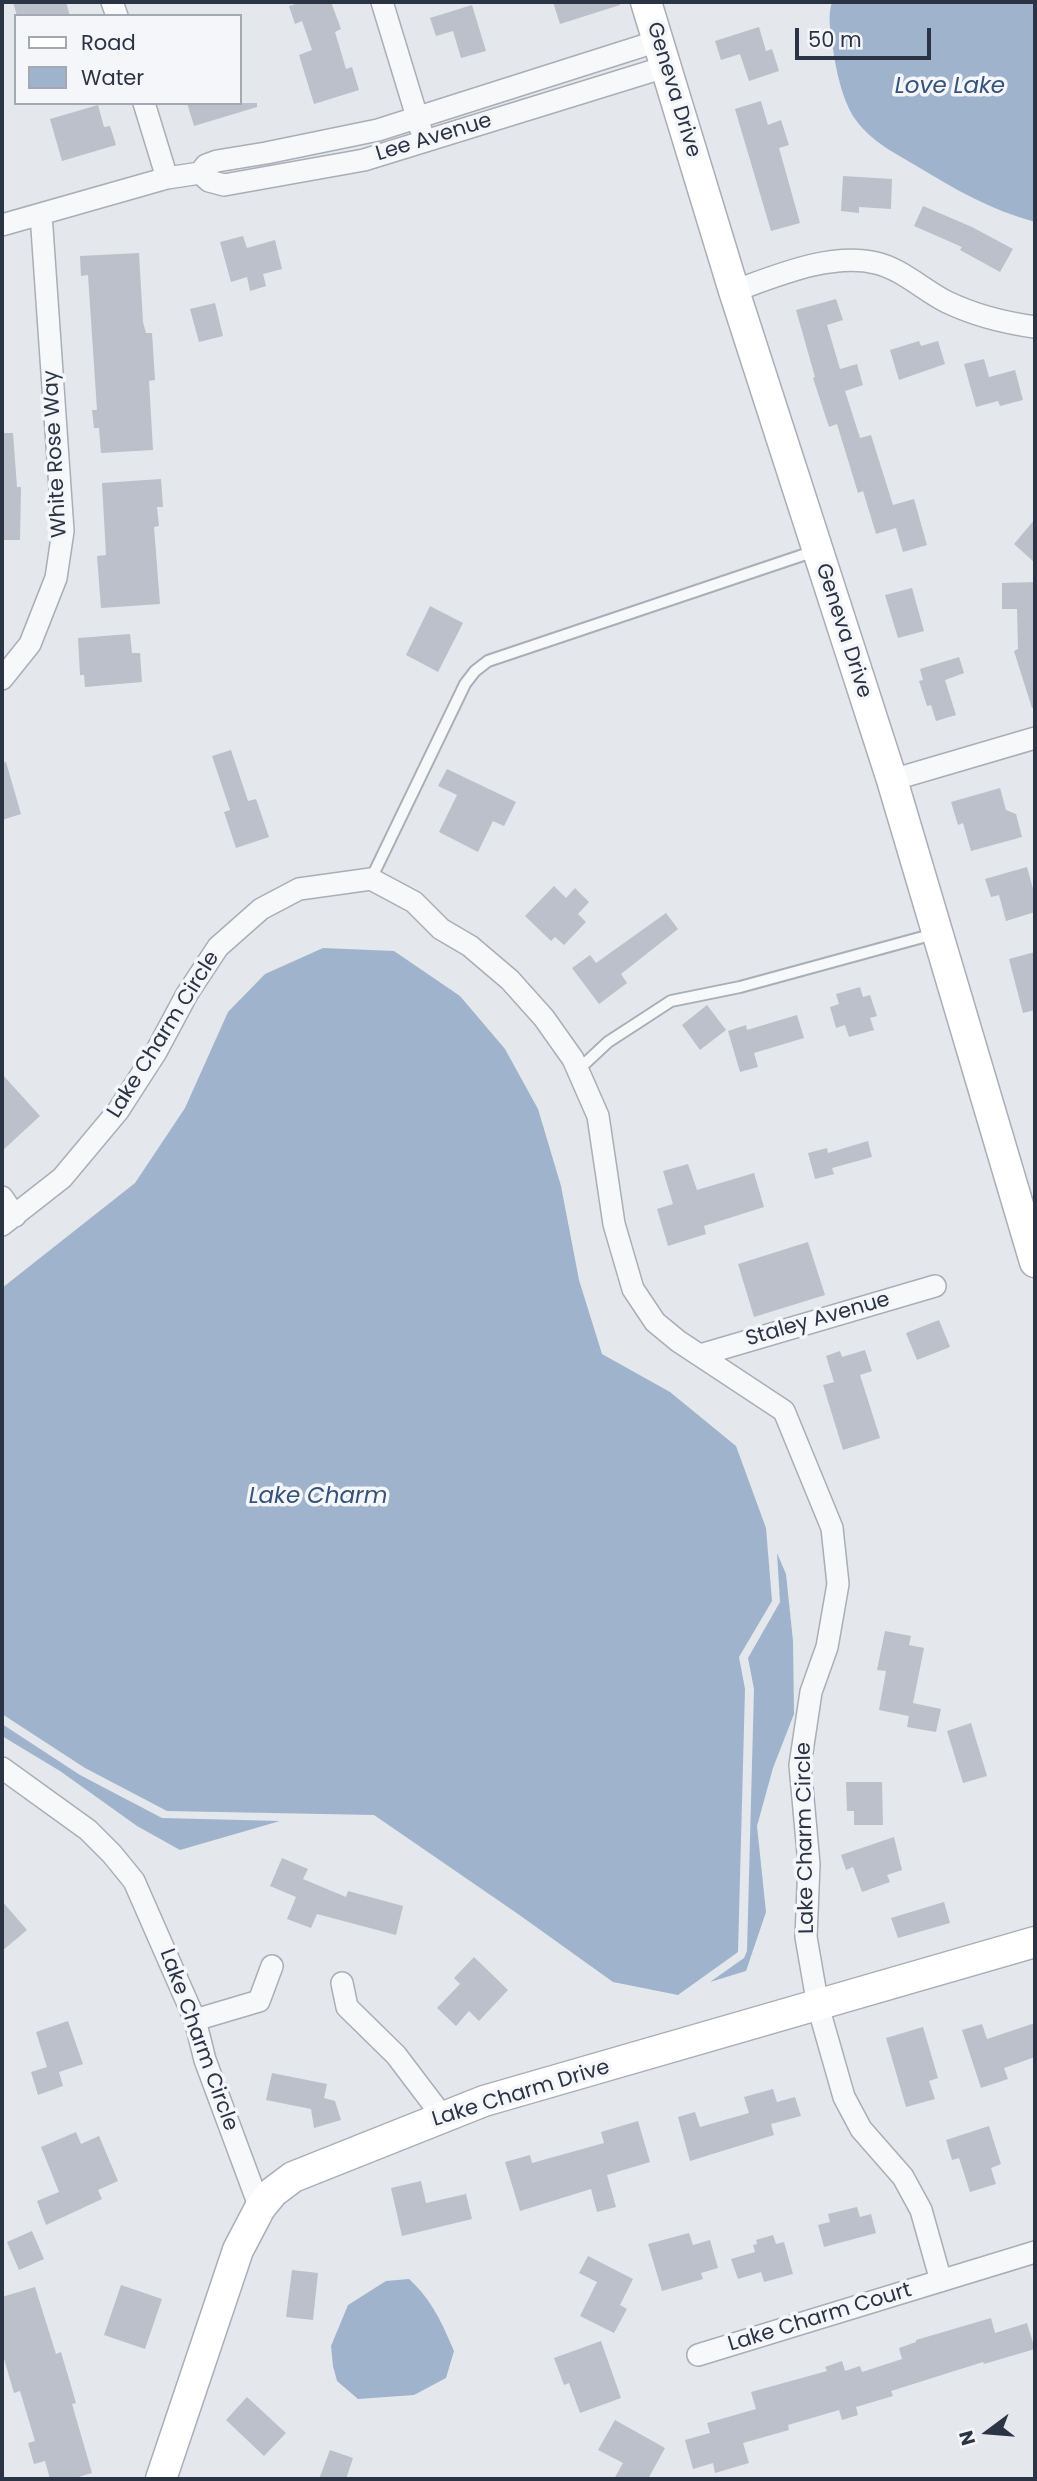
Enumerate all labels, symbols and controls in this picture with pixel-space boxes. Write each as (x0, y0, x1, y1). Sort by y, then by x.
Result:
legend (14, 14, 242, 105)
scale bar (799, 14, 936, 58)
street label: Geneva Drive (640, 19, 706, 161)
text: 50 m (808, 25, 862, 54)
text: Road (81, 28, 136, 57)
text: Water (81, 63, 144, 92)
water label: Love Lake (895, 73, 1005, 101)
street label: Lee Avenue (373, 108, 495, 168)
street label: White Rose Way (39, 370, 73, 538)
street label: Geneva Drive (809, 561, 877, 701)
street label: Lake Charm Circle (103, 947, 225, 1123)
street label: Staley Avenue (743, 1287, 893, 1353)
water label: Lake Charm (249, 1483, 387, 1511)
street label: Lake Charm Circle (792, 1742, 820, 1934)
street label: Lake Charm Circle (153, 1946, 243, 2134)
street label: Lake Charm Drive (429, 2055, 613, 2133)
street label: Lake Charm Court (725, 2278, 915, 2358)
north arrow (953, 2397, 1023, 2467)
text: N (952, 2427, 982, 2449)

